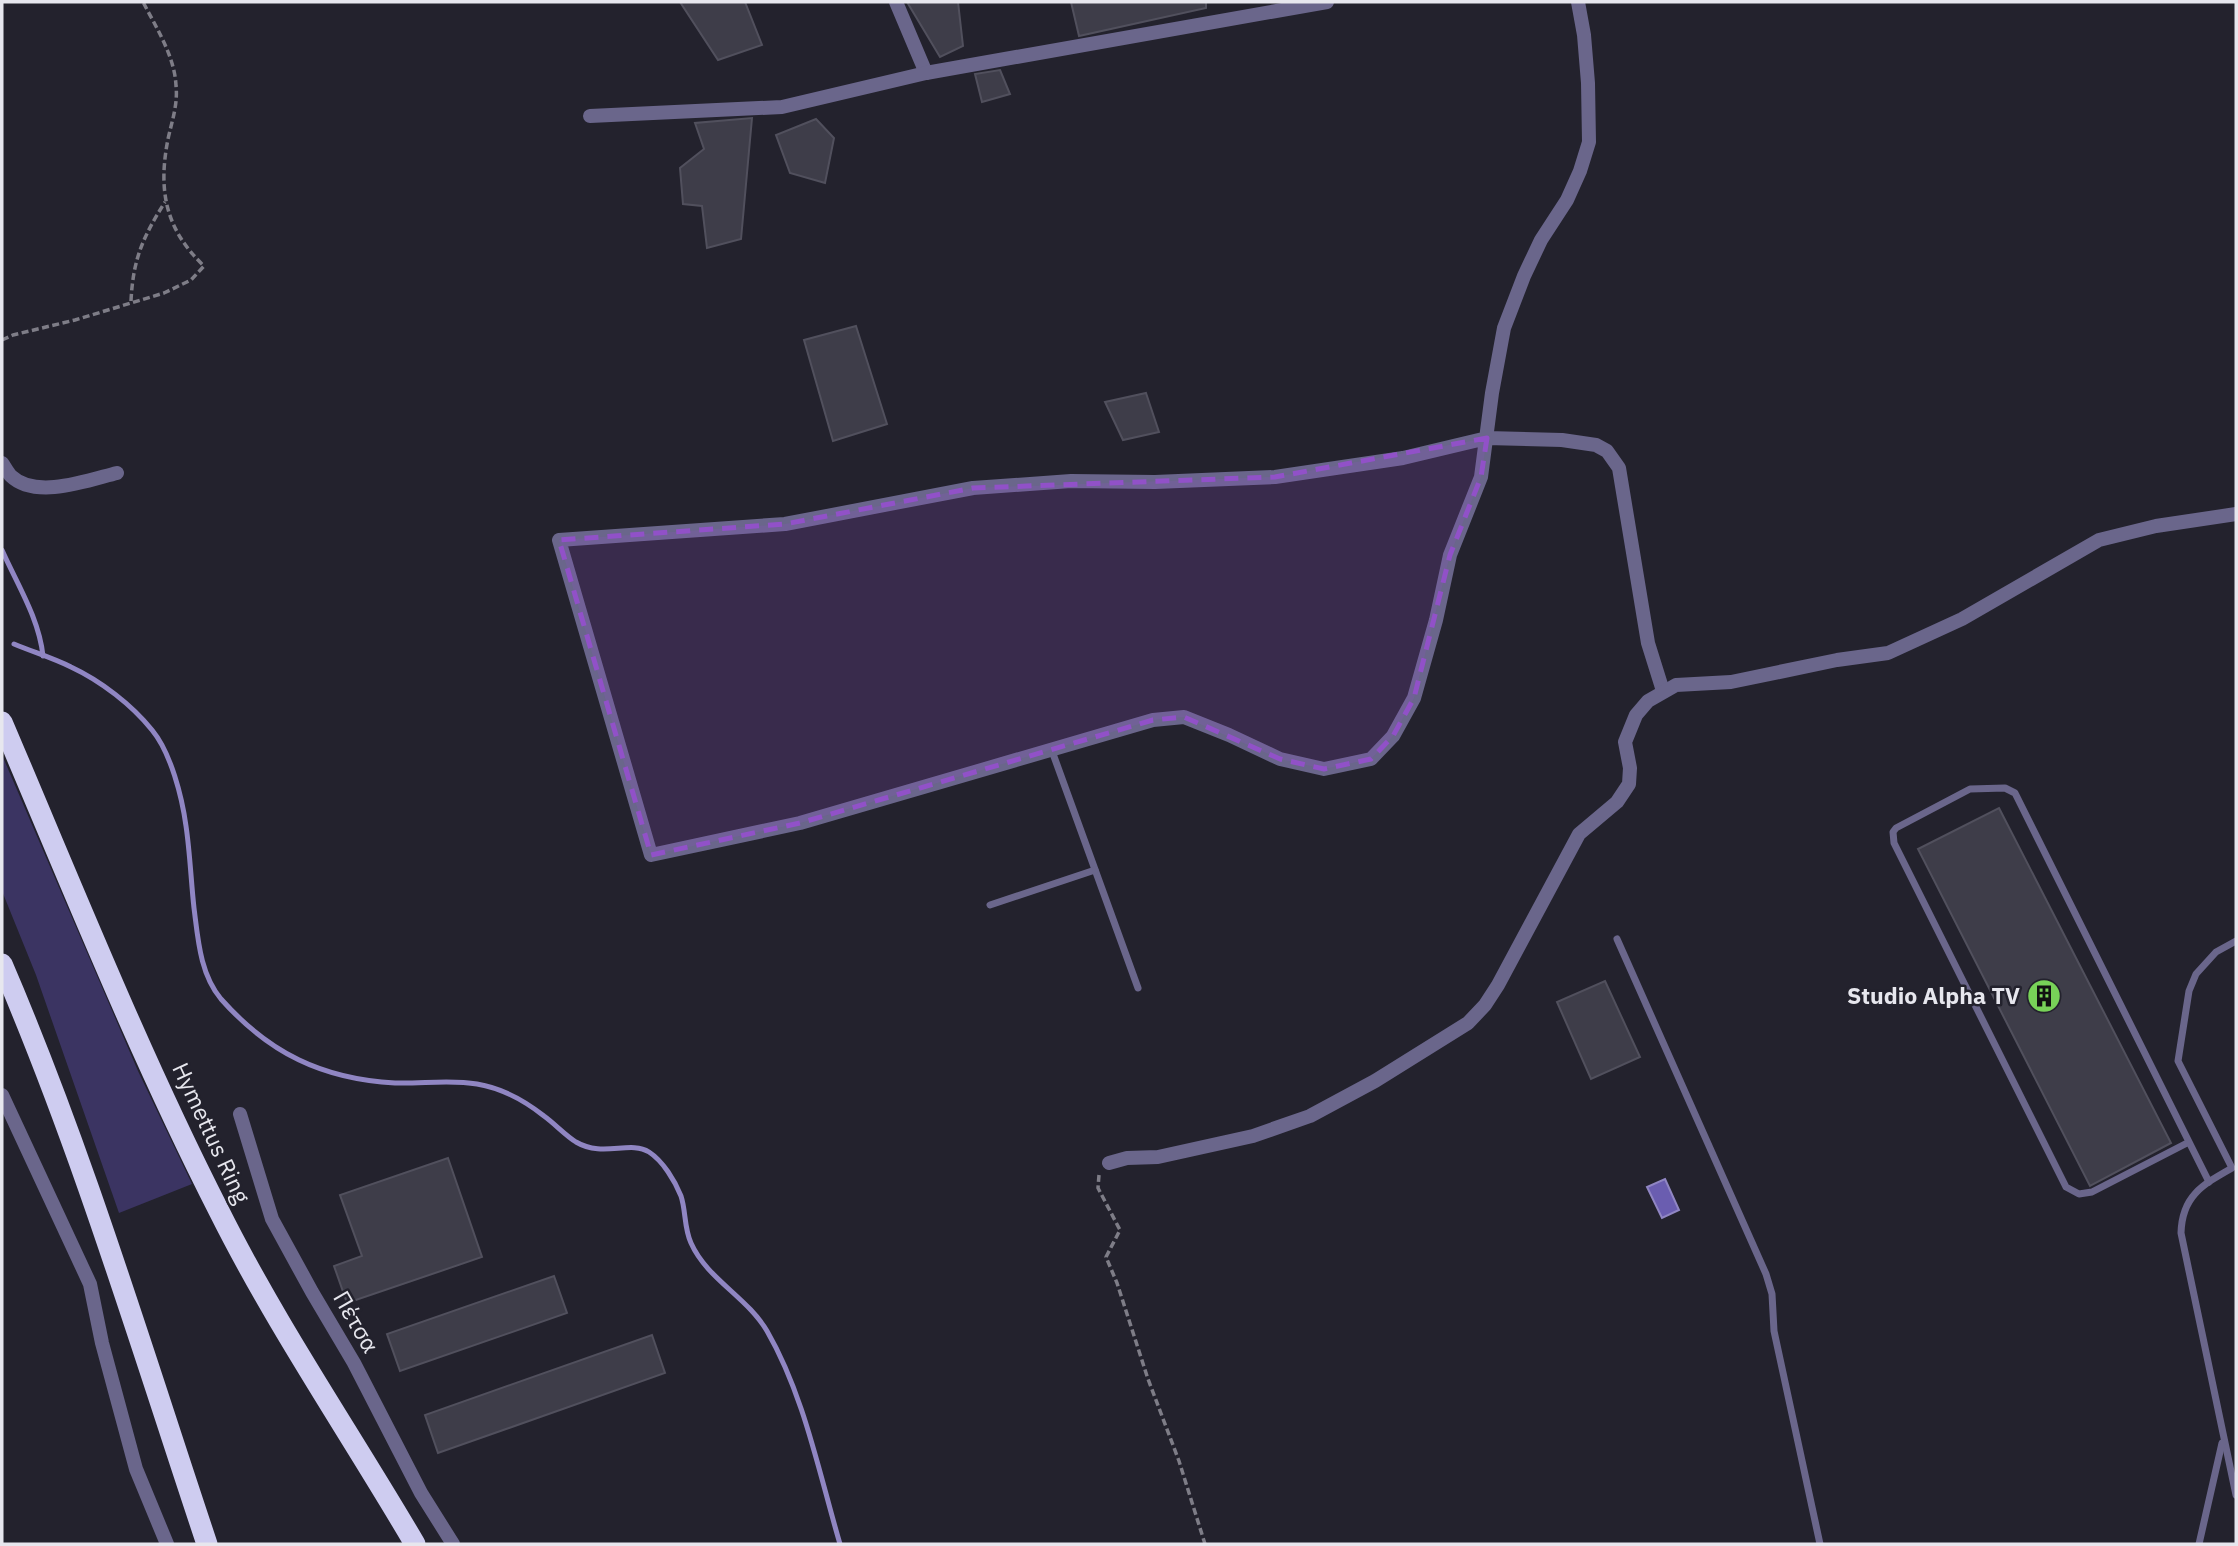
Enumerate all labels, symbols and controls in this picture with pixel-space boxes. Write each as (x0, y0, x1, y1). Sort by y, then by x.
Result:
building icon: Studio Alpha TV (2025, 977, 2063, 1015)
place label: Studio Alpha TV (1847, 980, 2020, 1010)
street label: Hymettus Ring (166, 1057, 258, 1208)
street label: Πέτσα (327, 1285, 387, 1358)

